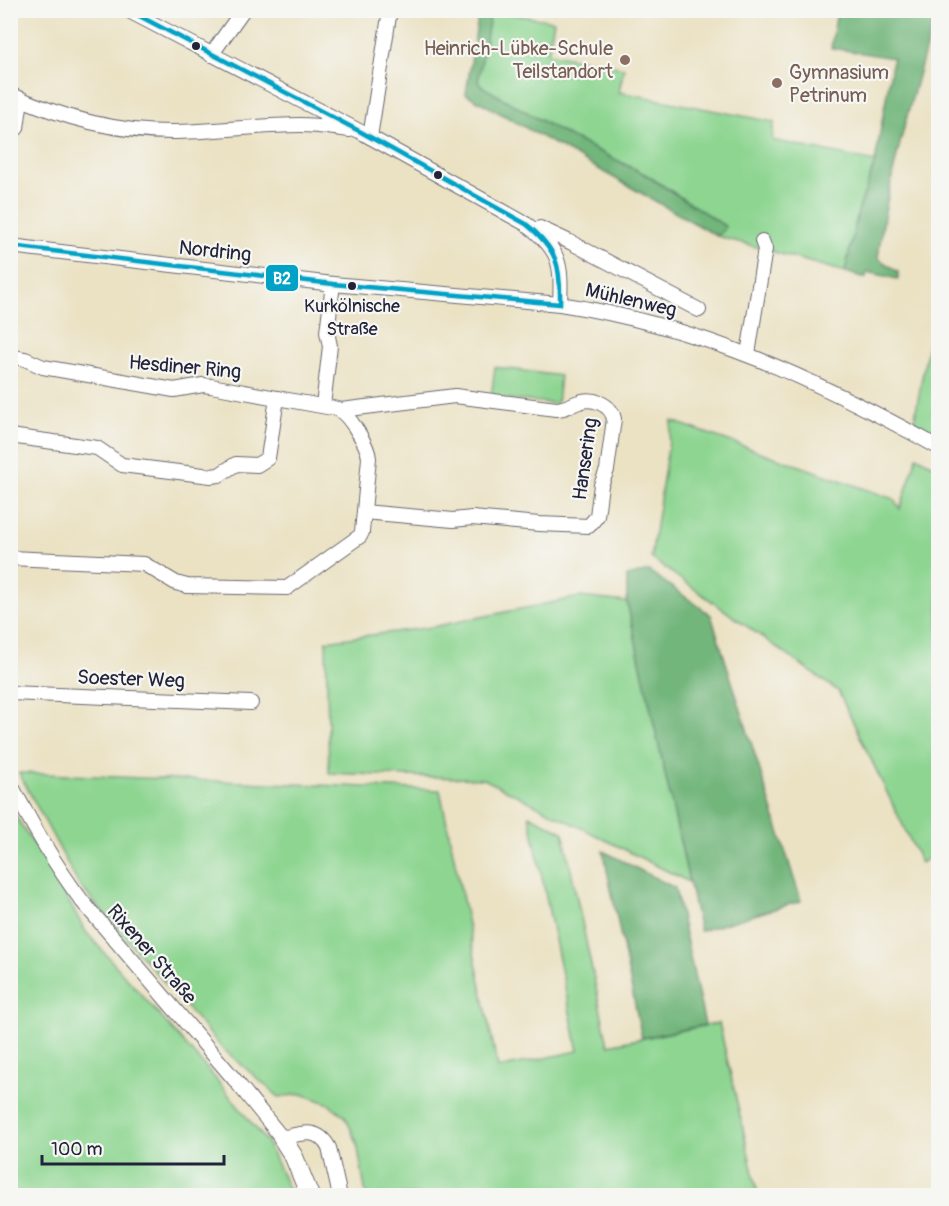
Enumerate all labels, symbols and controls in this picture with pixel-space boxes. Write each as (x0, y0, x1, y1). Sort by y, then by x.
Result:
place label: Heinrich-Lübke-Schule Teilstandort (424, 36, 614, 84)
unlabelled marker (190, 40, 202, 52)
marker: Heinrich-Lübke-Schule Teilstandort (618, 53, 632, 67)
place label: Gymnasium Petrinum (789, 60, 889, 108)
marker: Gymnasium Petrinum (770, 76, 784, 90)
unlabelled marker (432, 169, 444, 181)
street label: Nordring (178, 235, 252, 267)
line badge: B2 (265, 264, 299, 292)
text: B2 (273, 269, 291, 289)
street label: Mühlenweg (583, 277, 679, 323)
marker: Kurkölnische Straße (346, 280, 358, 292)
place label: Kurkölnische Straße (304, 295, 400, 341)
street label: Hesdiner Ring (128, 350, 242, 384)
street label: Hansering (567, 416, 603, 502)
street label: Soester Weg (77, 665, 185, 693)
street label: Rixener Straße (102, 899, 202, 1009)
scale bar (42, 1128, 224, 1166)
text: 100 m (51, 1138, 103, 1161)

